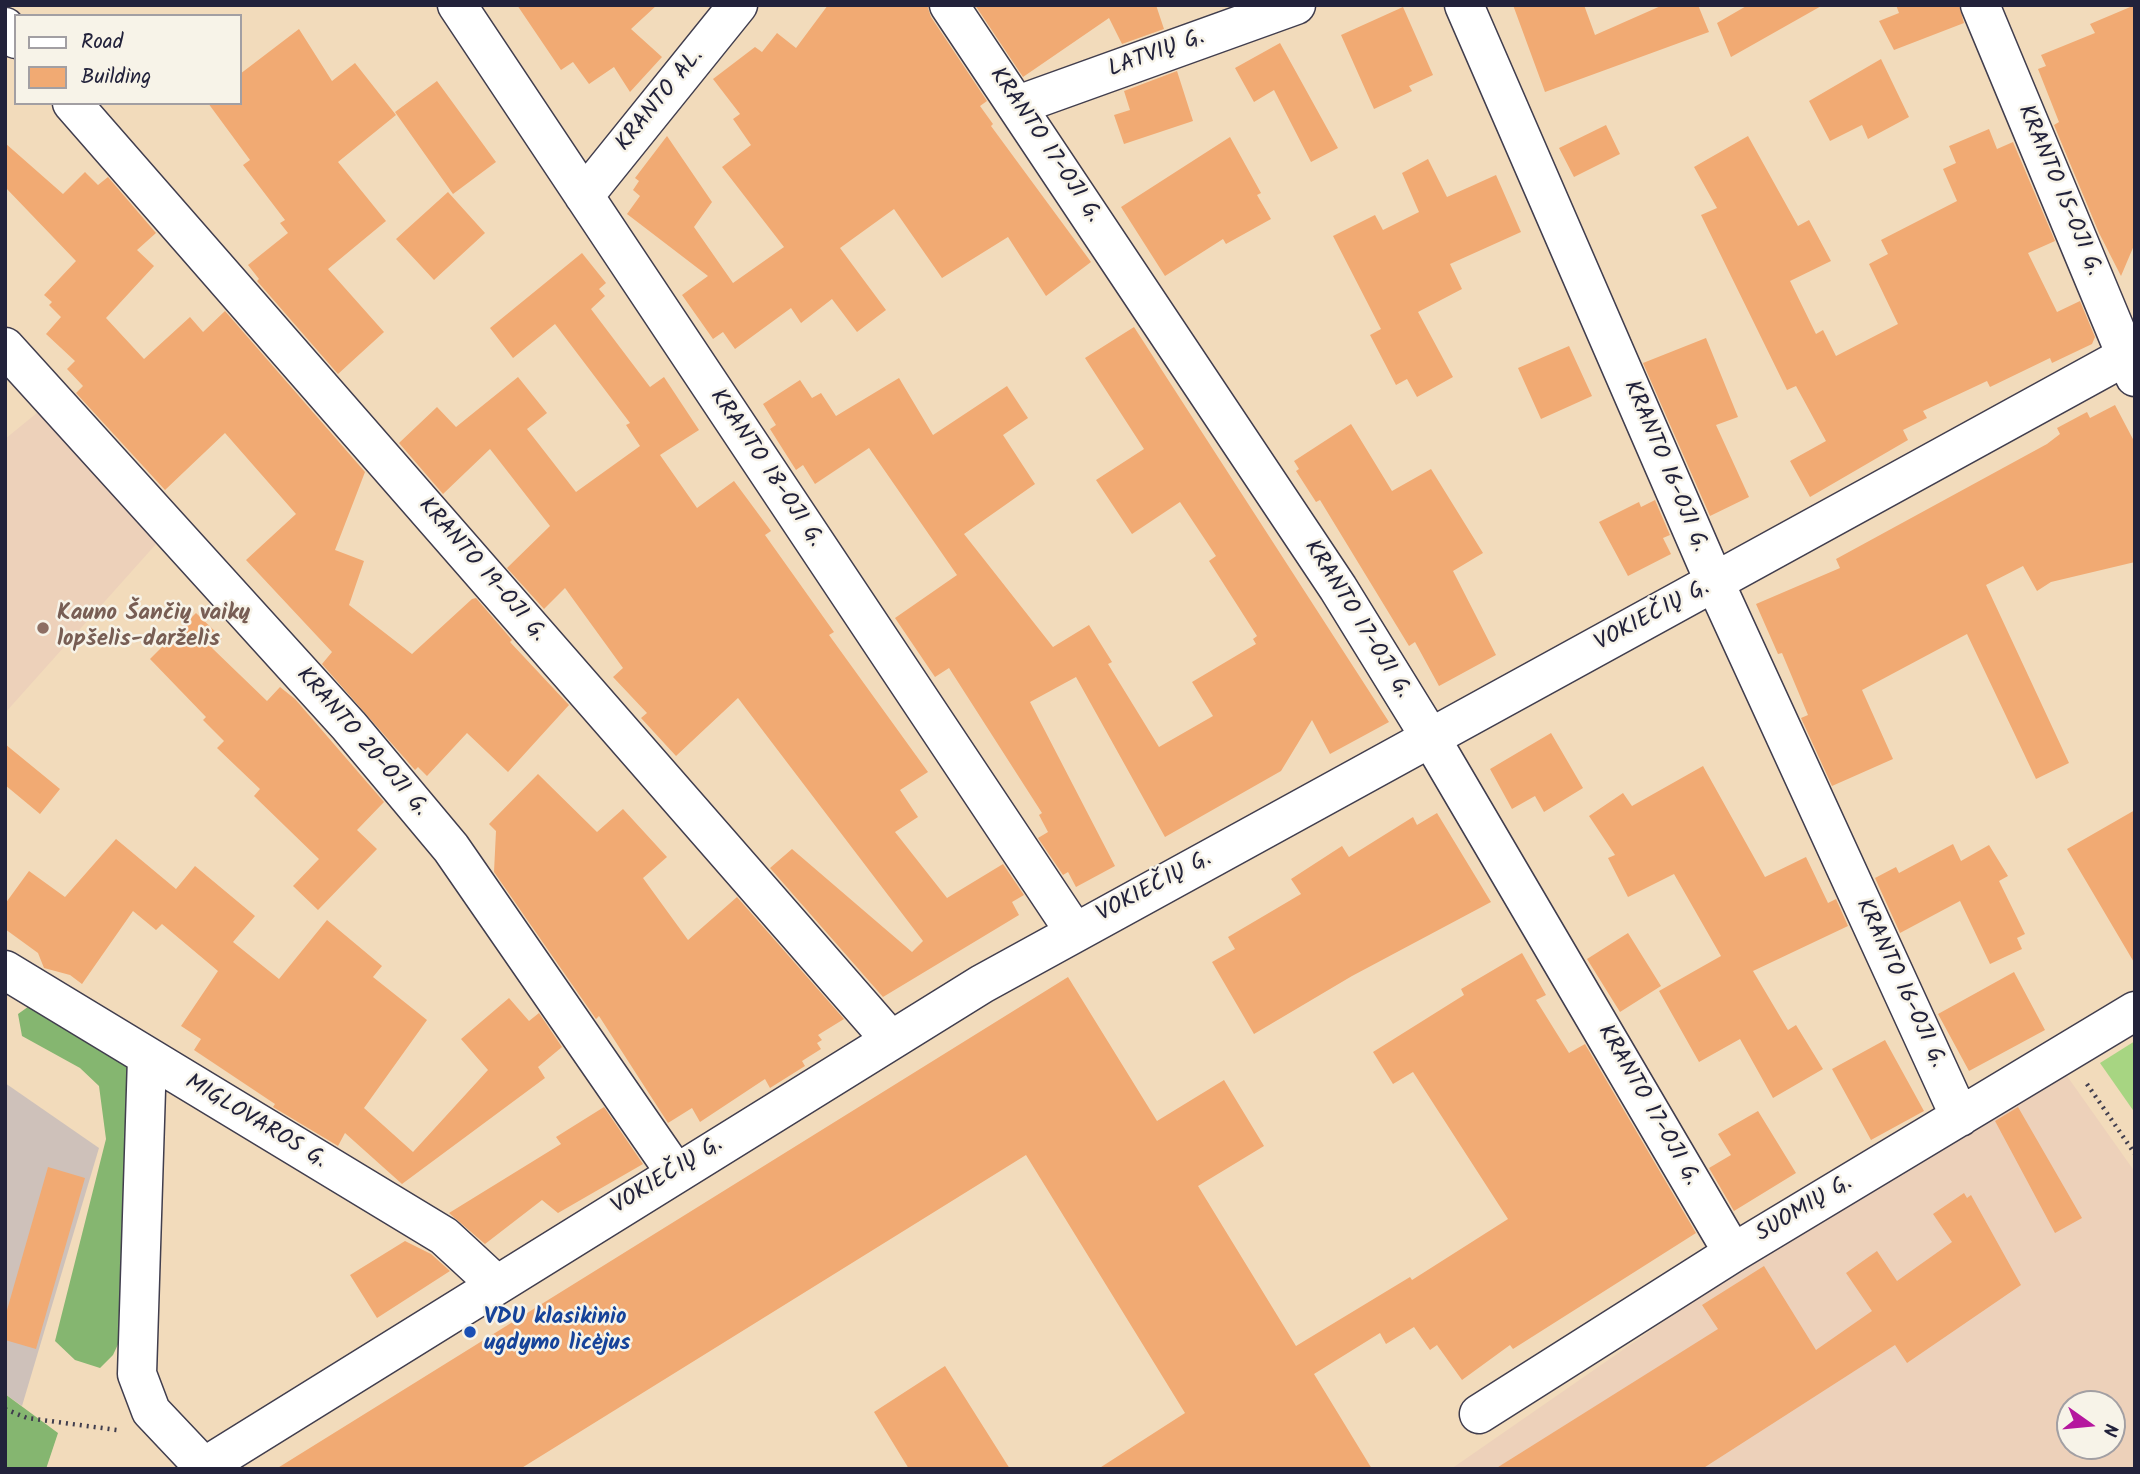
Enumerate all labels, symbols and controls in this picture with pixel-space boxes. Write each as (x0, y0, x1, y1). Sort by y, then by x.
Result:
legend (14, 14, 242, 105)
street label: LATVIŲ G. (1105, 25, 1209, 85)
text: Road (81, 26, 123, 59)
street label: KRANTO AL. (611, 44, 711, 158)
text: Building (81, 61, 151, 94)
street label: KRANTO 17-OJI G. (982, 63, 1106, 229)
street label: KRANTO 15-OJI G. (2010, 101, 2106, 281)
street label: KRANTO 16-OJI G. (1615, 377, 1713, 557)
street label: KRANTO 18-OJI G. (702, 385, 828, 553)
street label: KRANTO 19-OJI G. (411, 493, 551, 649)
street label: KRANTO 17-OJI G. (1296, 536, 1416, 704)
street label: VOKIEČIŲ G. (1591, 575, 1715, 659)
place label: Kauno Šančių vaikų lopšelis-darželis (57, 601, 250, 655)
marker: Kauno Šančių vaikų lopšelis-darželis (35, 620, 51, 636)
street label: KRANTO 20-OJI G. (289, 663, 433, 823)
street label: VOKIEČIŲ G. (1093, 846, 1217, 930)
street label: KRANTO 16-OJI G. (1848, 895, 1950, 1073)
street label: KRANTO 17-OJI G. (1590, 1021, 1704, 1191)
street label: MIGLOVAROS G. (179, 1070, 331, 1176)
street label: VOKIEČIŲ G. (607, 1132, 729, 1222)
street label: SUOMIŲ G. (1752, 1171, 1858, 1249)
place label: VDU klasikinio ugdymo licėjus (484, 1305, 630, 1359)
marker: VDU klasikinio ugdymo licėjus (462, 1324, 478, 1340)
north arrow (2056, 1390, 2126, 1460)
text: N (2093, 1420, 2125, 1440)

